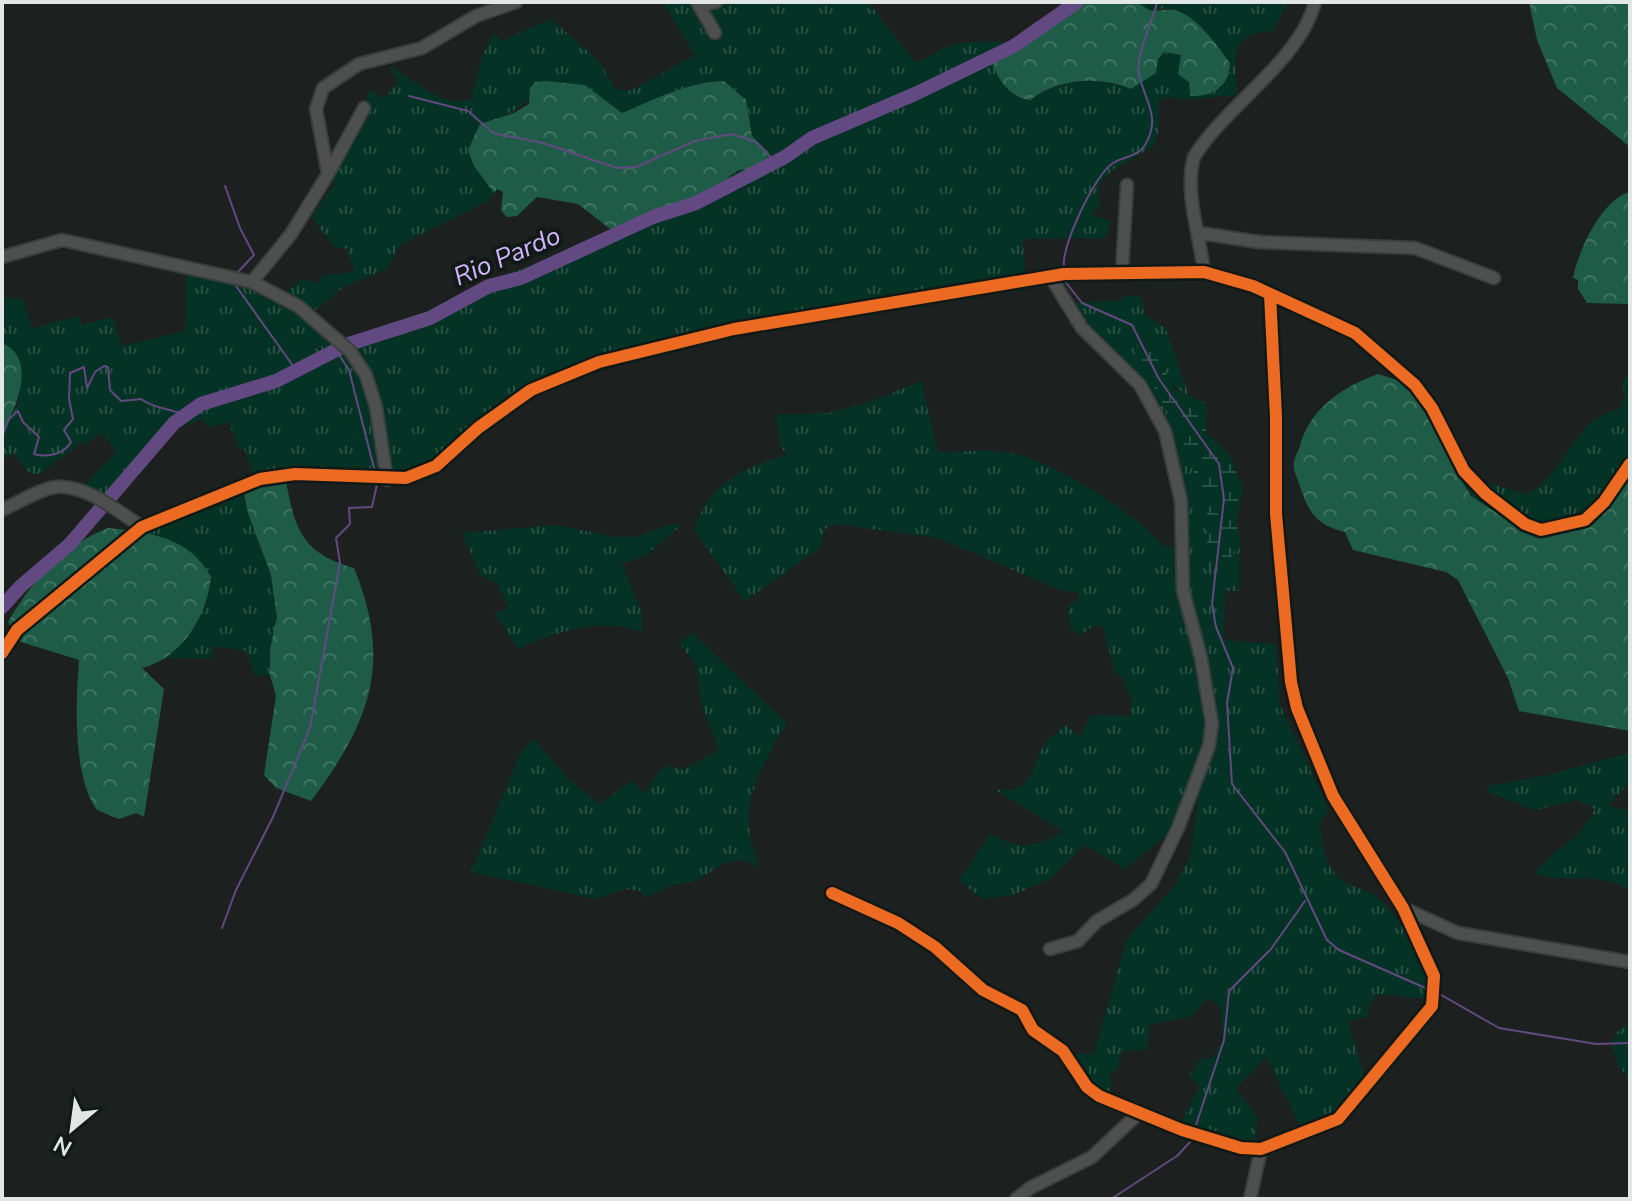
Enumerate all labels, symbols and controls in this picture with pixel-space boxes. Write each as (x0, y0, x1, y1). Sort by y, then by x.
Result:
water label: Rio Pardo (448, 218, 566, 294)
north arrow (32, 1089, 112, 1169)
text: N (48, 1129, 77, 1163)

